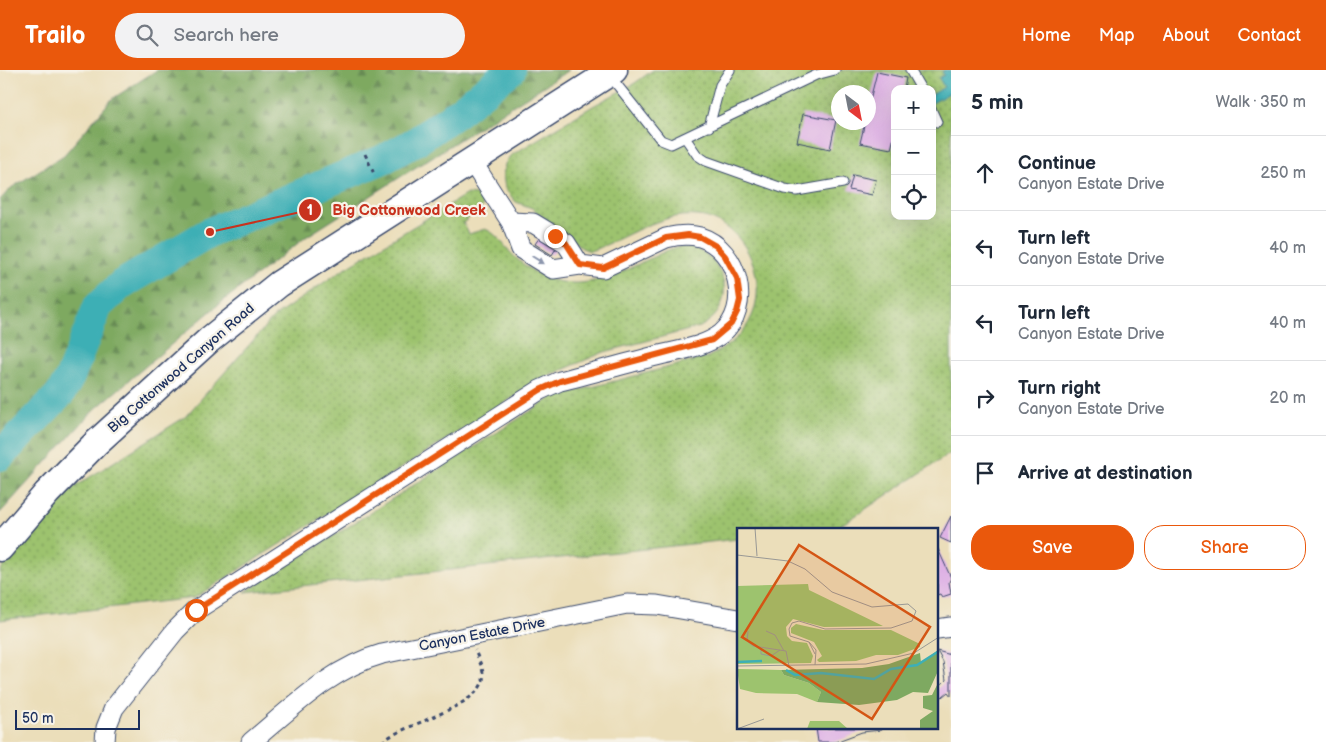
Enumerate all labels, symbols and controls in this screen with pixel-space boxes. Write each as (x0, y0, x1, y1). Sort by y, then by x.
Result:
search box (115, 13, 465, 58)
text: Trailo (25, 21, 85, 50)
icon: search (133, 21, 161, 49)
text: Search here (173, 24, 279, 47)
text: Home (1022, 25, 1071, 46)
text: Map (1099, 25, 1135, 46)
text: About (1163, 25, 1210, 46)
text: Contact (1238, 25, 1301, 46)
north arrow (831, 85, 876, 130)
map controls (891, 85, 936, 220)
button: + (891, 85, 936, 130)
text: 5 min (971, 90, 1024, 115)
text: Walk · 350 m (1215, 93, 1306, 112)
button: − (891, 130, 936, 175)
text: Continue (1018, 152, 1096, 175)
icon: ahead (971, 159, 999, 187)
text: 250 m (1260, 164, 1306, 183)
button: locate (891, 175, 936, 220)
text: Canyon Estate Drive (1018, 175, 1165, 194)
callout: Big Cottonwood Creek (298, 195, 496, 225)
text: 1 (307, 201, 313, 220)
text: Big Cottonwood Creek (332, 201, 486, 220)
route end (544, 225, 567, 248)
text: Turn left (1018, 227, 1090, 250)
icon: left (971, 234, 999, 262)
text: 40 m (1269, 239, 1306, 258)
text: Canyon Estate Drive (1018, 250, 1165, 269)
one-way arrow (531, 255, 544, 264)
street label: Big Cottonwood Canyon Road (104, 300, 258, 436)
text: Turn left (1018, 302, 1090, 325)
icon: left (971, 309, 999, 337)
text: 40 m (1269, 314, 1306, 333)
text: Canyon Estate Drive (1018, 325, 1165, 344)
text: Turn right (1018, 377, 1101, 400)
icon: right (971, 384, 999, 412)
text: 20 m (1270, 389, 1306, 408)
text: Canyon Estate Drive (1018, 400, 1165, 419)
icon: arrive (971, 459, 999, 487)
text: Arrive at destination (1018, 462, 1193, 485)
button: Save (971, 525, 1134, 570)
button: Share (1144, 525, 1306, 570)
inset map (737, 528, 938, 730)
route start (185, 599, 208, 622)
street label: Canyon Estate Drive (417, 613, 547, 655)
scale bar (15, 707, 140, 730)
text: 50 m (22, 710, 54, 727)

